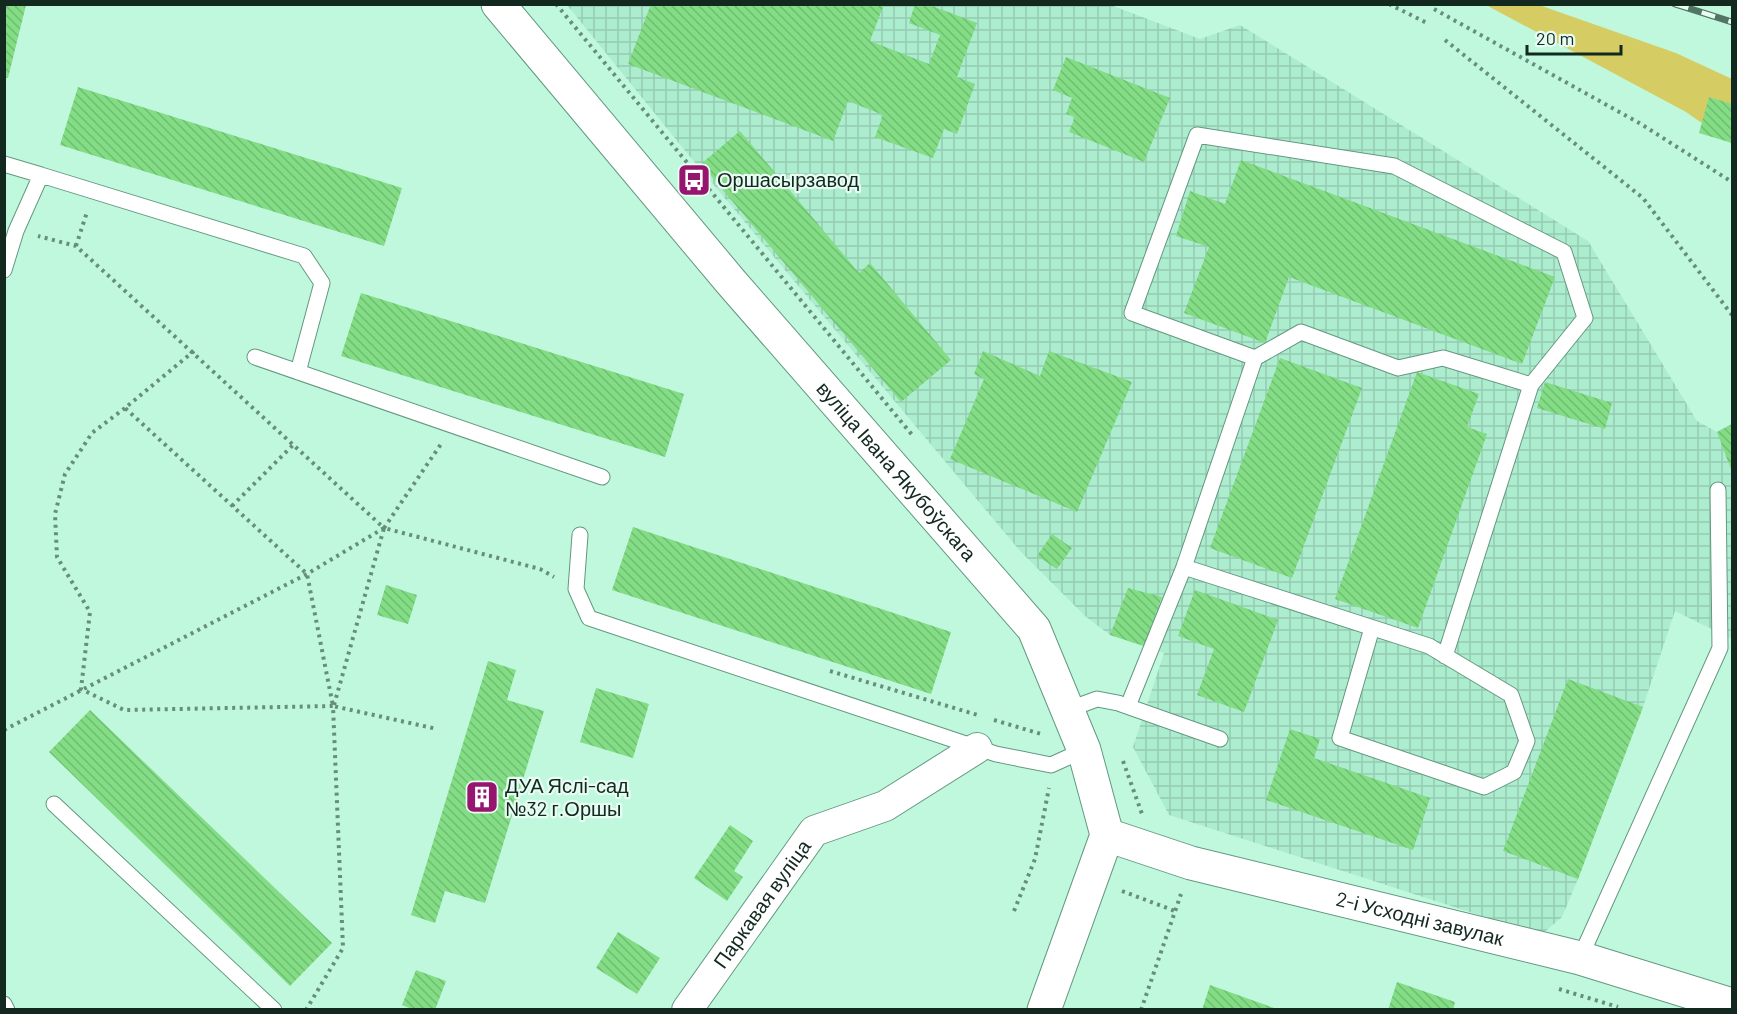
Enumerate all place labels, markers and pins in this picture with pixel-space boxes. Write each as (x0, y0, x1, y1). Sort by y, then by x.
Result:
bus stop icon: Оршасырзавод (676, 162, 712, 198)
place label: Оршасырзавод (717, 167, 859, 191)
place label: ДУА Яслі-сад №32 г.Оршы (505, 773, 629, 820)
building icon: ДУА Яслі-сад №32 г.Оршы (464, 779, 500, 815)

